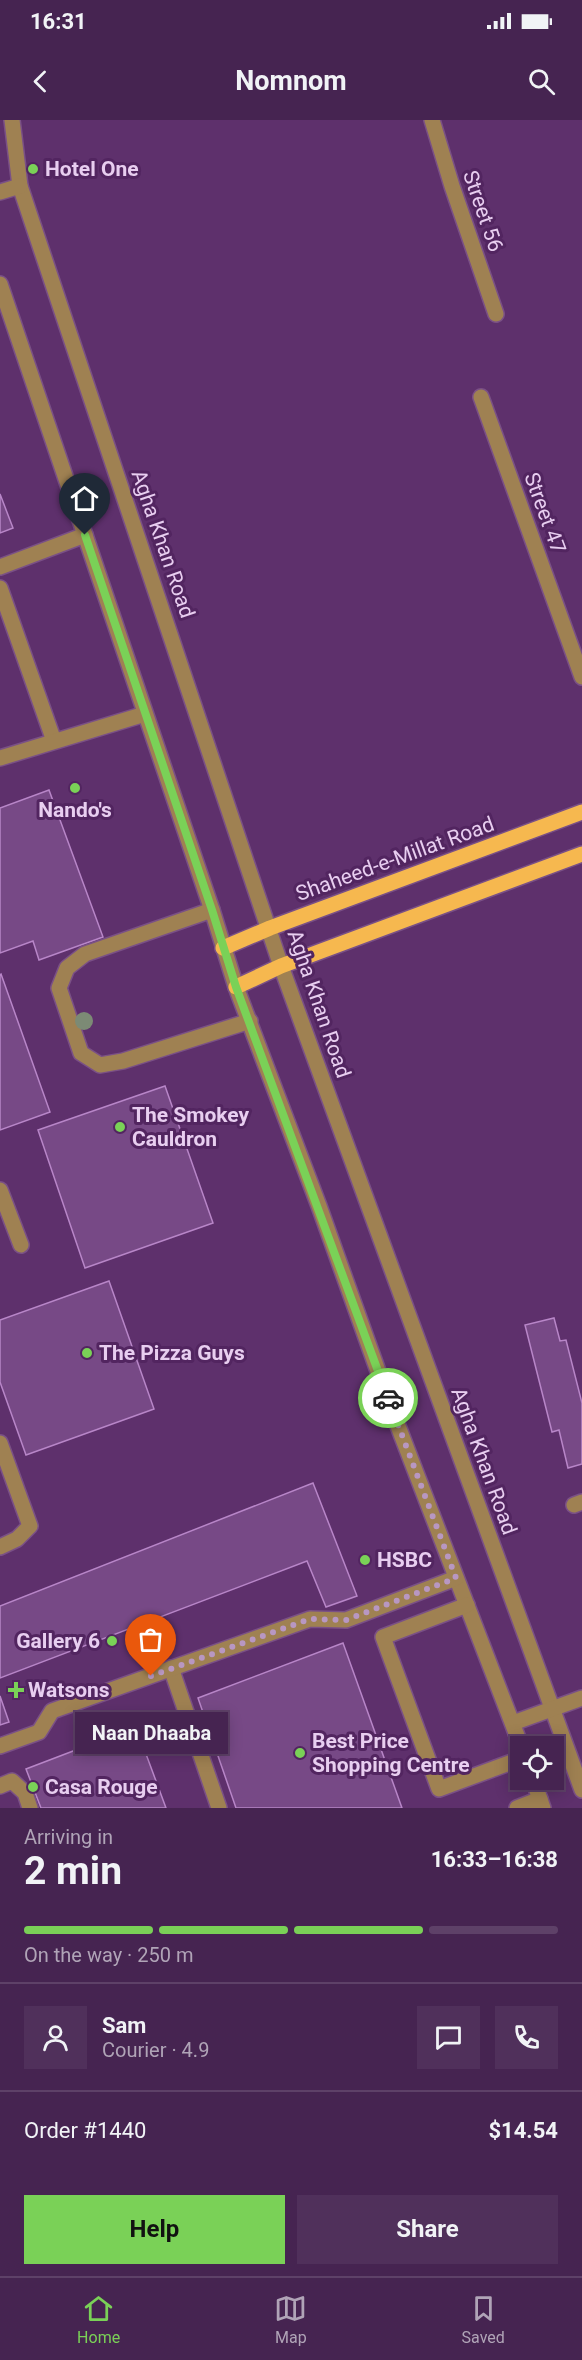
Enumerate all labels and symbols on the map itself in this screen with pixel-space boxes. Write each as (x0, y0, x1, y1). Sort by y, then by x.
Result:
place label: Hotel One (45, 157, 139, 181)
marker: Hotel One (26, 162, 40, 176)
street label: Street 56 (458, 167, 508, 255)
street label: Agha Khan Road (126, 467, 200, 621)
street label: Street 47 (519, 469, 571, 557)
pin (59, 473, 110, 535)
marker: Nando's (68, 781, 82, 795)
place label: Nando's (38, 798, 112, 822)
street label: Shaheed-e-Millat Road (293, 812, 497, 906)
street label: Agha Khan Road (282, 927, 356, 1081)
place label: The Smokey Cauldron (132, 1103, 250, 1151)
marker: The Smokey Cauldron (113, 1120, 127, 1134)
place label: The Pizza Guys (99, 1341, 245, 1365)
marker: The Pizza Guys (80, 1346, 94, 1360)
courier (358, 1368, 418, 1428)
street label: Agha Khan Road (446, 1384, 522, 1538)
place label: HSBC (377, 1548, 432, 1572)
marker: HSBC (358, 1553, 372, 1567)
pin (125, 1614, 176, 1676)
place label: Gallery 6 (16, 1629, 100, 1653)
marker: Gallery 6 (105, 1634, 119, 1648)
place label: Watsons (28, 1678, 110, 1702)
marker: Watsons (9, 1683, 23, 1697)
callout: Naan Dhaaba (74, 1712, 228, 1754)
place label: Best Price Shopping Centre (312, 1729, 470, 1777)
marker: Best Price Shopping Centre (293, 1746, 307, 1760)
place label: Casa Rouge (45, 1775, 158, 1799)
marker: Casa Rouge (26, 1780, 40, 1794)

